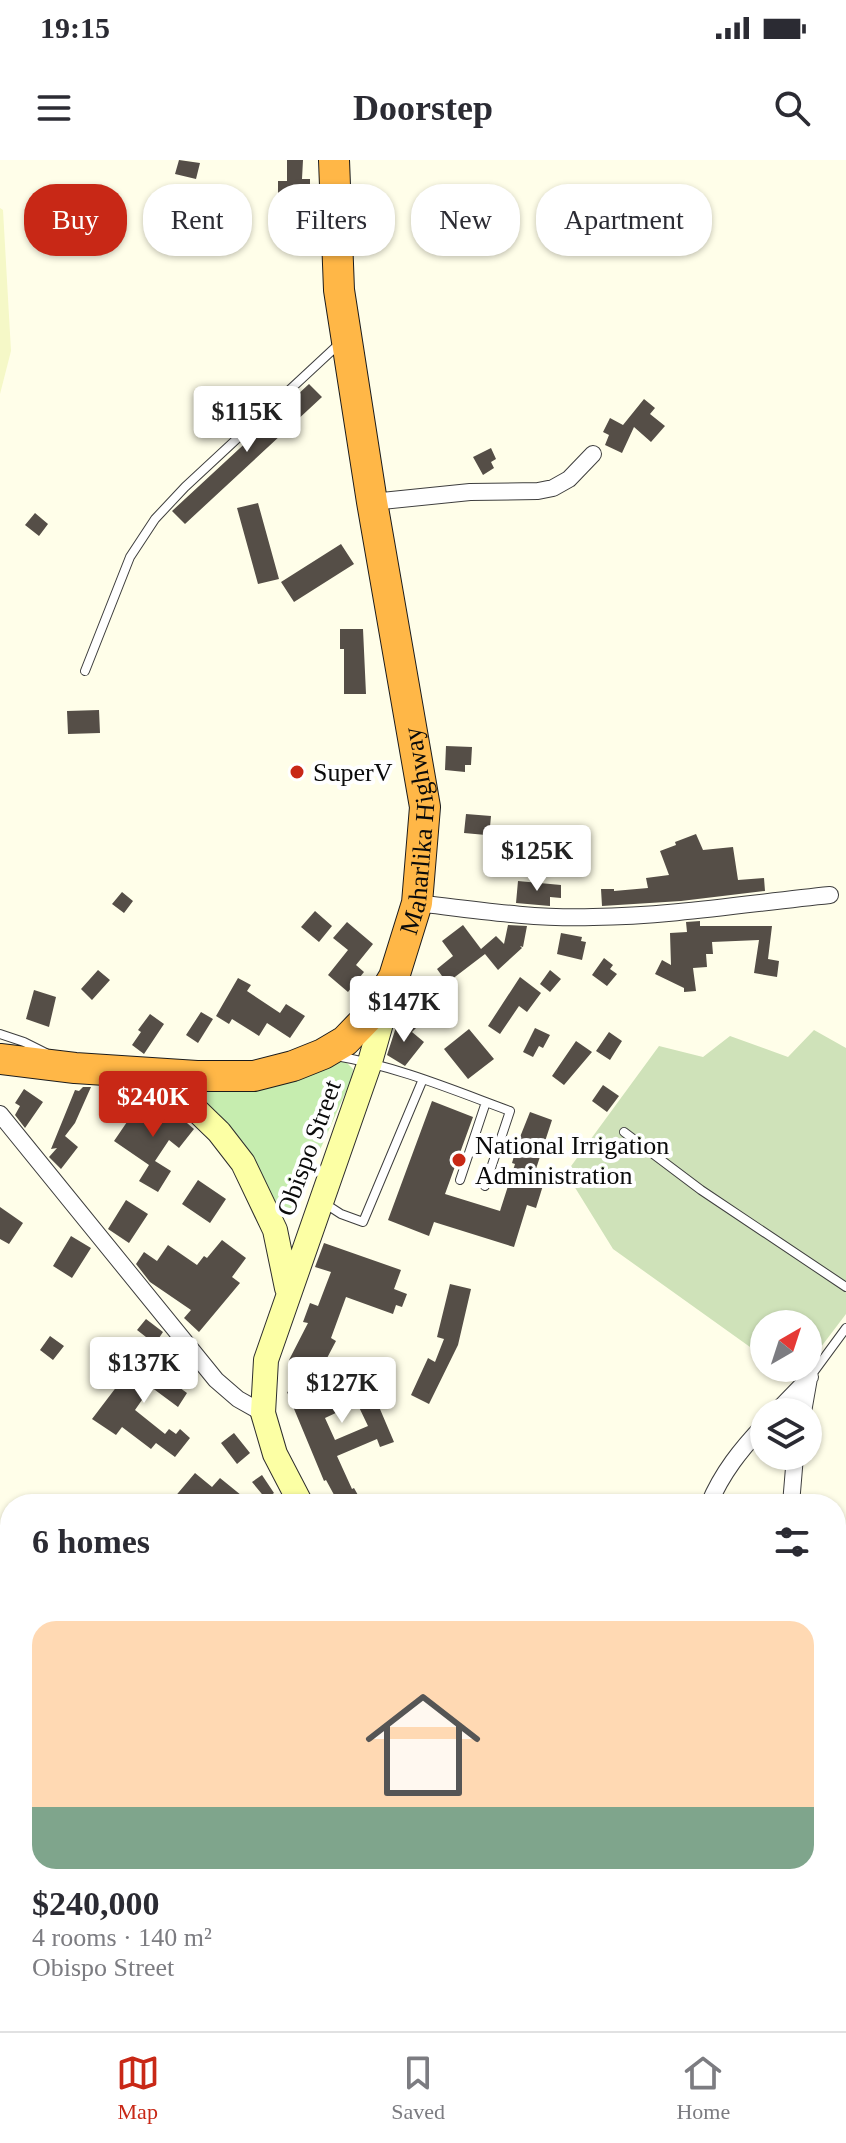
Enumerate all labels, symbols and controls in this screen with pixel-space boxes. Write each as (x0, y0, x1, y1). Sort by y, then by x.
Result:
text: 19:15 (40, 11, 110, 44)
icon: menu (32, 86, 76, 130)
icon: search (770, 86, 814, 130)
text: Doorstep (353, 88, 493, 128)
chip: Buy (24, 184, 127, 256)
chip: Rent (143, 184, 252, 256)
chip: Filters (268, 184, 395, 256)
chip: New (411, 184, 520, 256)
chip: Apartment (536, 184, 712, 256)
pin: $115K (191, 386, 303, 454)
text: $115K (212, 397, 282, 426)
street label: Maharlika Highway (394, 725, 440, 938)
place label: SuperV (313, 758, 393, 787)
marker: SuperV (288, 763, 306, 781)
pin: $125K (481, 825, 593, 893)
text: $125K (501, 836, 573, 865)
pin: $147K (348, 976, 460, 1044)
text: $147K (368, 987, 440, 1016)
pin: $240K (97, 1071, 209, 1139)
street label: Obispo Street (271, 1075, 347, 1220)
text: $240K (117, 1082, 189, 1111)
place label: National Irrigation Administration (475, 1131, 669, 1190)
marker: National Irrigation Administration (450, 1151, 468, 1169)
north arrow (750, 1310, 822, 1382)
map controls (750, 1310, 822, 1470)
pin: $137K (88, 1337, 200, 1405)
text: $137K (108, 1348, 180, 1377)
pin: $127K (286, 1357, 398, 1425)
text: $127K (306, 1368, 378, 1397)
button: layers (750, 1398, 822, 1470)
icon: filters (770, 1520, 814, 1564)
text: 6 homes (32, 1523, 150, 1560)
icon: home (351, 1673, 495, 1817)
text: $240,000 (32, 1885, 160, 1922)
text: 4 rooms · 140 m² (32, 1923, 212, 1952)
text: Obispo Street (32, 1953, 174, 1982)
tab: Map (116, 2051, 160, 2125)
tab: Saved (391, 2051, 445, 2125)
tab: Home (676, 2051, 730, 2125)

